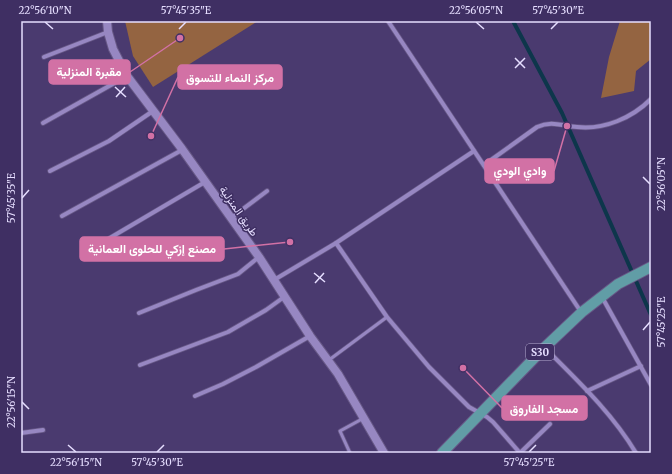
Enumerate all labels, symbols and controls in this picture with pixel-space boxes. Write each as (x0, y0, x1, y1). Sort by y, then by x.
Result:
text: 22°56'10"N (19, 4, 72, 17)
text: 57°45'35"E (161, 4, 212, 17)
text: 22°56'05"N (449, 4, 503, 17)
text: 57°45'30"E (532, 4, 584, 17)
callout: مقبرة المنزلية (49, 60, 130, 84)
text: مقبرة المنزلية (56, 64, 122, 80)
callout: مركز النماء للتسوق (178, 65, 282, 89)
text: مركز النماء للتسوق (186, 70, 274, 86)
text: 22°56'05"N (655, 157, 668, 211)
callout: وادي الودي (485, 159, 554, 183)
text: وادي الودي (494, 163, 547, 181)
text: 57°45'35"E (5, 172, 18, 223)
street label: طريق المنزلية (217, 183, 261, 239)
callout: مصنع إزكي للحلوى العمانية (80, 237, 224, 261)
text: مصنع إزكي للحلوى العمانية (88, 241, 216, 259)
text: 57°45'25"E (655, 296, 668, 347)
road number: S30 (526, 344, 554, 360)
text: 22°56'15"N (5, 376, 18, 428)
callout: مسجد الفاروق (502, 396, 587, 420)
text: مسجد الفاروق (510, 401, 579, 417)
text: 22°56'15"N (50, 456, 102, 469)
text: 57°45'30"E (131, 456, 183, 469)
text: 57°45'25"E (504, 456, 555, 469)

